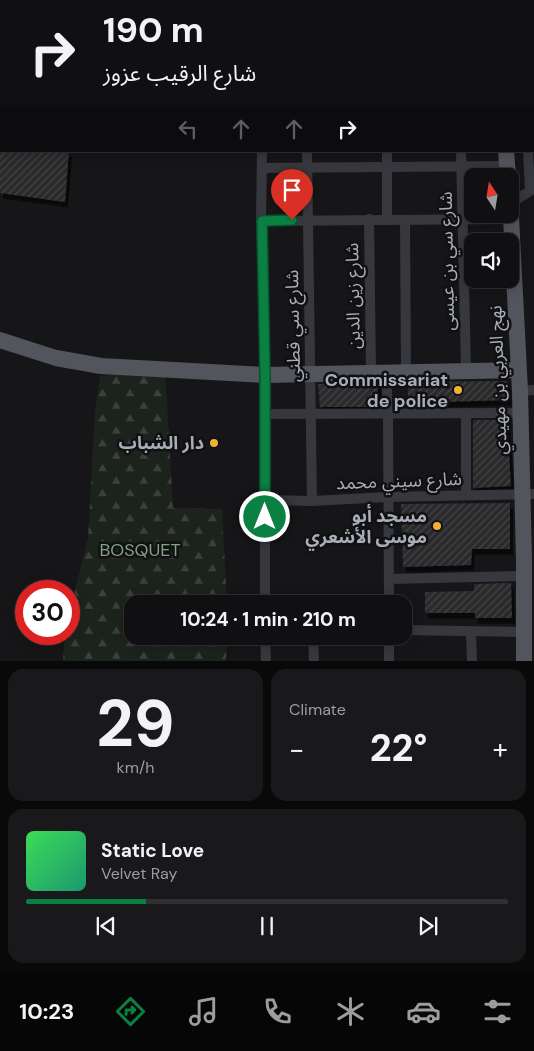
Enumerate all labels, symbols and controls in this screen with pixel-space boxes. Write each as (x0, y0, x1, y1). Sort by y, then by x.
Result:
text: 190 m (103, 7, 204, 53)
icon: right (20, 20, 85, 85)
text: شارع الرقيب عزوز (103, 59, 256, 88)
icon: left (174, 115, 202, 143)
icon: ahead (227, 115, 255, 143)
icon: ahead (280, 115, 308, 143)
icon: right (333, 115, 361, 143)
north arrow (464, 168, 519, 222)
map controls (464, 168, 519, 288)
pin (271, 169, 313, 220)
icon: arrive (278, 176, 306, 204)
street label: شارع سي بن عيسى (434, 191, 462, 331)
button: sound (464, 233, 519, 288)
street label: شارع زين الدين (340, 243, 368, 349)
street label: شارع سي قطني (280, 270, 308, 382)
street label: نهج العربي بن مهيدي (483, 305, 514, 455)
place label: Commissariat de police (325, 368, 448, 413)
marker: Commissariat de police (452, 384, 464, 396)
place label: دار الشباب (119, 431, 204, 455)
marker: دار الشباب (208, 437, 220, 449)
street label: شارع سيني محمد (336, 467, 462, 497)
position arrow (238, 490, 290, 542)
place label: مسجد أبو موسى الأشعري (305, 503, 427, 551)
marker: مسجد أبو موسى الأشعري (431, 520, 443, 532)
park label: BOSQUET (99, 538, 181, 562)
speed limit sign: 30 (15, 580, 80, 645)
text: 10:24 · 1 min · 210 m (180, 607, 356, 632)
text: 29 (96, 682, 175, 766)
text: Climate (289, 699, 346, 720)
text: 22° (370, 723, 427, 773)
text: − (289, 731, 304, 768)
text: + (493, 731, 508, 768)
text: km/h (117, 757, 154, 778)
text: Static Love (101, 838, 204, 863)
text: Velvet Ray (101, 863, 177, 884)
icon: previous (92, 912, 120, 940)
icon: pause (253, 912, 281, 940)
icon: next (414, 912, 442, 940)
icon: directions (113, 994, 148, 1029)
icon: music (186, 994, 221, 1029)
icon: phone (260, 994, 295, 1029)
icon: climate (333, 994, 368, 1029)
icon: car (406, 994, 441, 1029)
icon: filters (480, 994, 515, 1029)
text: 10:23 (19, 997, 74, 1026)

